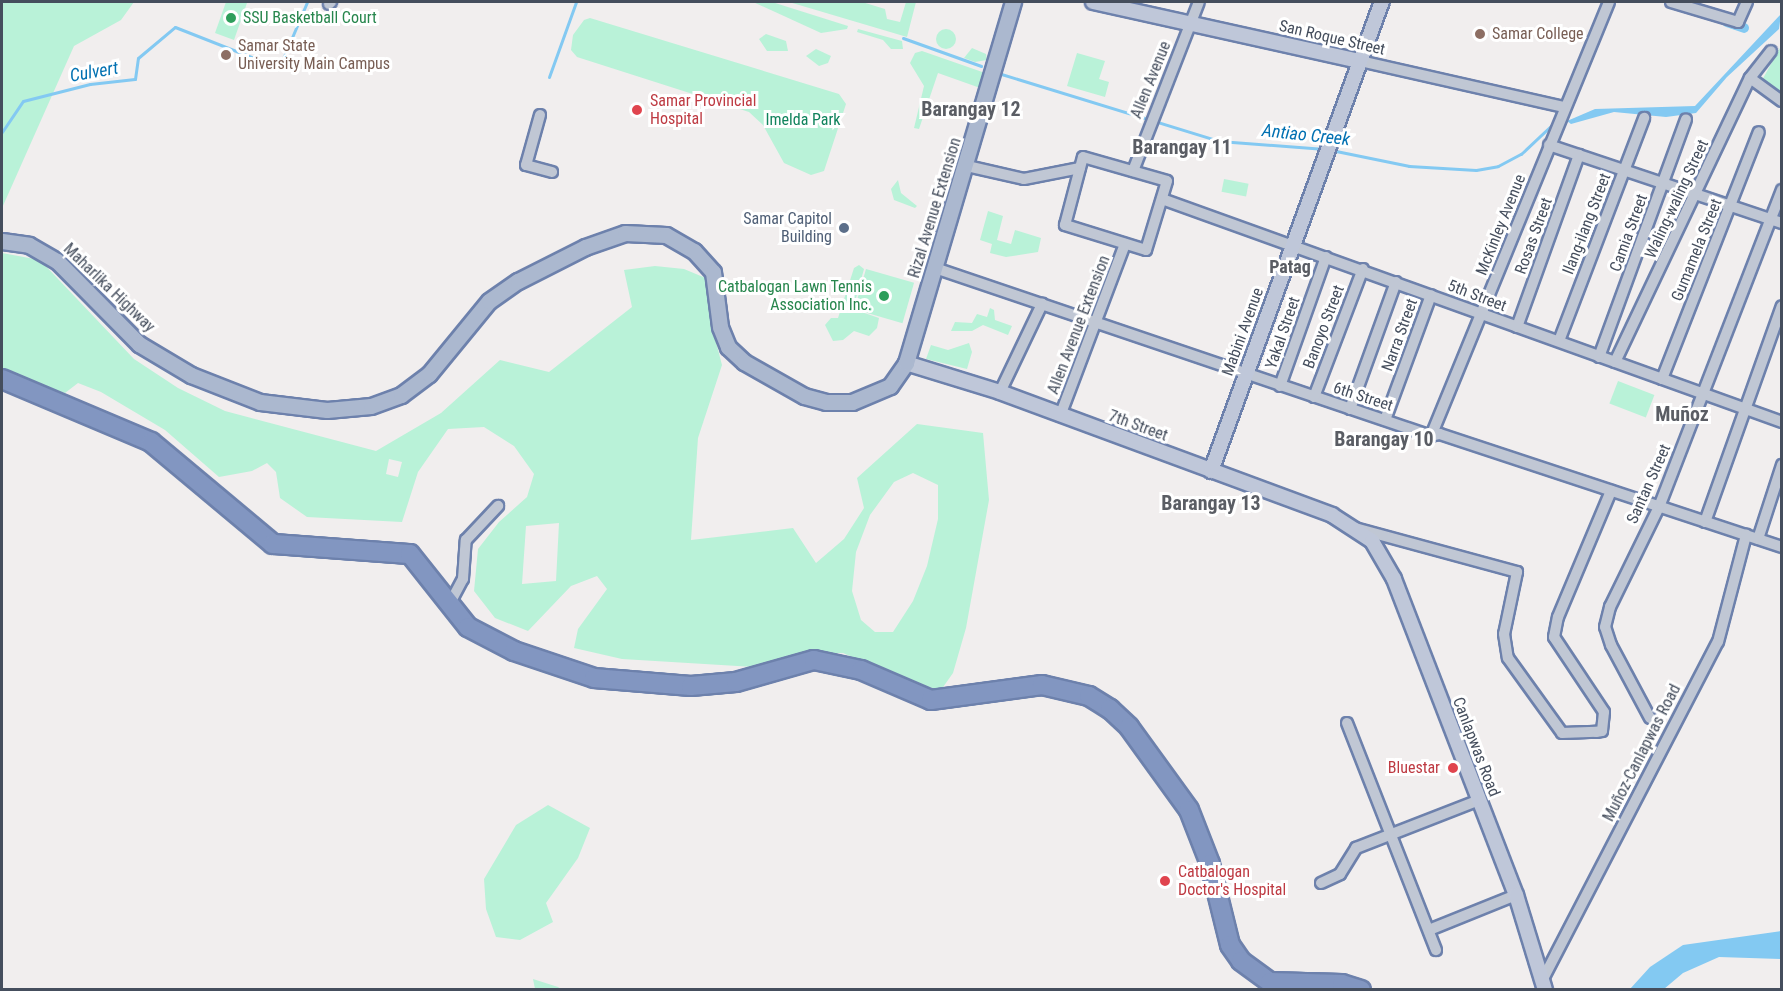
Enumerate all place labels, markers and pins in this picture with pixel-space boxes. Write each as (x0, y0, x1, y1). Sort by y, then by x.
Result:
place label: SSU Basketball Court (243, 8, 377, 28)
marker: SSU Basketball Court (224, 11, 238, 25)
place label: Samar College (1492, 24, 1584, 44)
marker: Samar College (1473, 27, 1487, 41)
place label: Samar State University Main Campus (238, 36, 390, 74)
marker: Samar State University Main Campus (219, 48, 233, 62)
place label: Samar Provincial Hospital (650, 91, 756, 129)
marker: Samar Provincial Hospital (628, 101, 646, 119)
place label: Samar Capitol Building (743, 209, 832, 247)
marker: Samar Capitol Building (837, 221, 851, 235)
place label: Catbalogan Lawn Tennis Association Inc. (718, 277, 872, 315)
marker: Catbalogan Lawn Tennis Association Inc. (877, 289, 891, 303)
place label: Bluestar (1388, 758, 1440, 778)
marker: Bluestar (1444, 759, 1462, 777)
place label: Catbalogan Doctor's Hospital (1178, 862, 1286, 900)
marker: Catbalogan Doctor's Hospital (1156, 872, 1174, 890)

